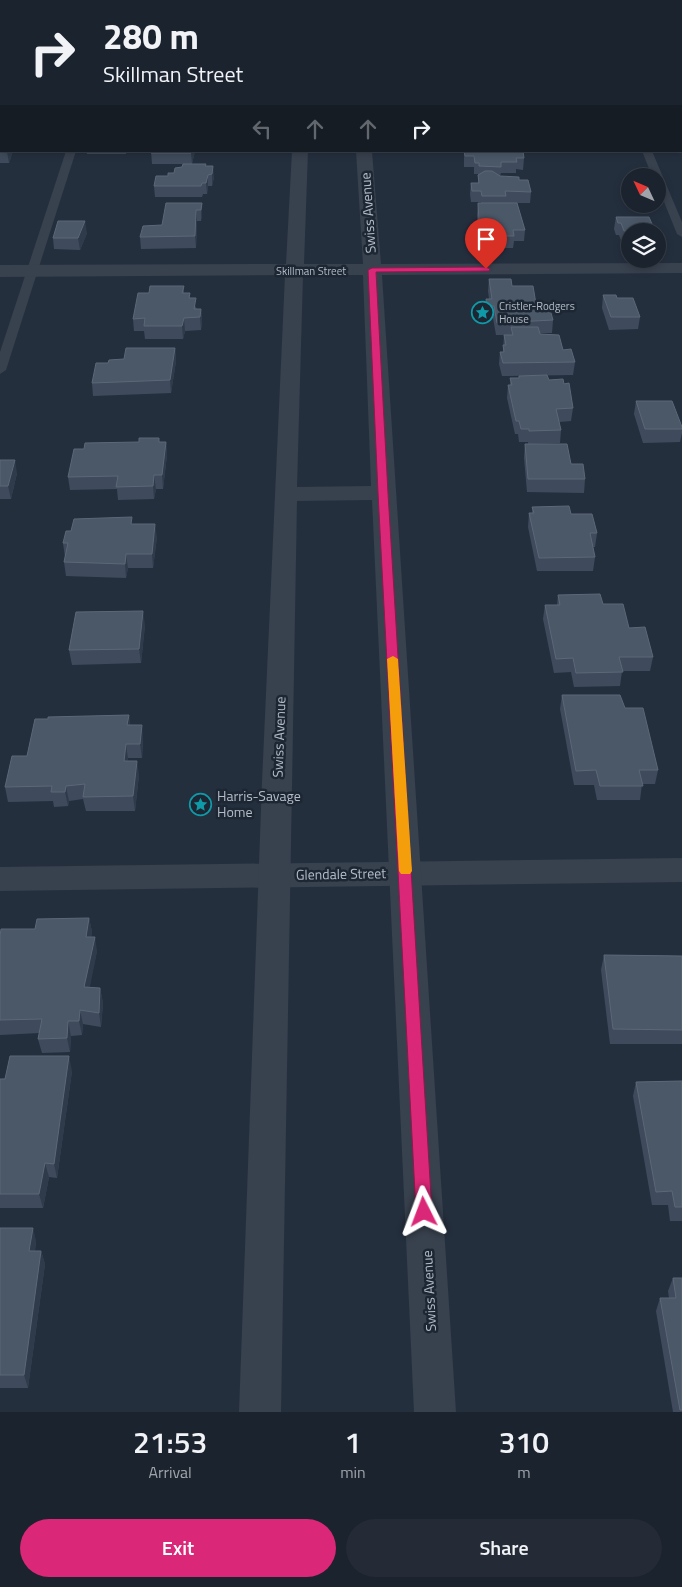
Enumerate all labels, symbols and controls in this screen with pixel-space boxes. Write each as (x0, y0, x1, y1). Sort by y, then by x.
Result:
text: 280 m (103, 9, 199, 63)
icon: right (20, 20, 85, 85)
text: Skillman Street (103, 57, 243, 91)
icon: left (248, 115, 276, 143)
icon: ahead (301, 115, 329, 143)
icon: ahead (354, 115, 382, 143)
icon: right (407, 115, 435, 143)
north arrow (621, 168, 666, 212)
map controls (621, 168, 666, 268)
street label: Swiss Avenue (354, 172, 381, 254)
pin (465, 218, 507, 269)
button: layers (621, 223, 666, 268)
icon: arrive (472, 225, 500, 253)
street label: Skillman Street (276, 263, 346, 279)
place label: Cristler-Rodgers House (499, 298, 575, 327)
place icon: Cristler-Rodgers House (471, 300, 495, 324)
street label: Swiss Avenue (267, 696, 290, 778)
place label: Harris-Savage Home (217, 785, 301, 822)
place icon: Harris-Savage Home (189, 792, 213, 816)
street label: Glendale Street (296, 862, 386, 885)
position arrow (397, 1185, 449, 1237)
street label: Swiss Avenue (416, 1250, 441, 1332)
text: 21:53 (133, 1419, 207, 1465)
text: 1 (345, 1419, 361, 1465)
text: 310 (499, 1419, 549, 1465)
text: Arrival (148, 1460, 192, 1484)
text: min (340, 1460, 366, 1484)
text: m (517, 1460, 531, 1484)
button: Exit (20, 1519, 336, 1577)
button: Share (346, 1519, 662, 1577)

